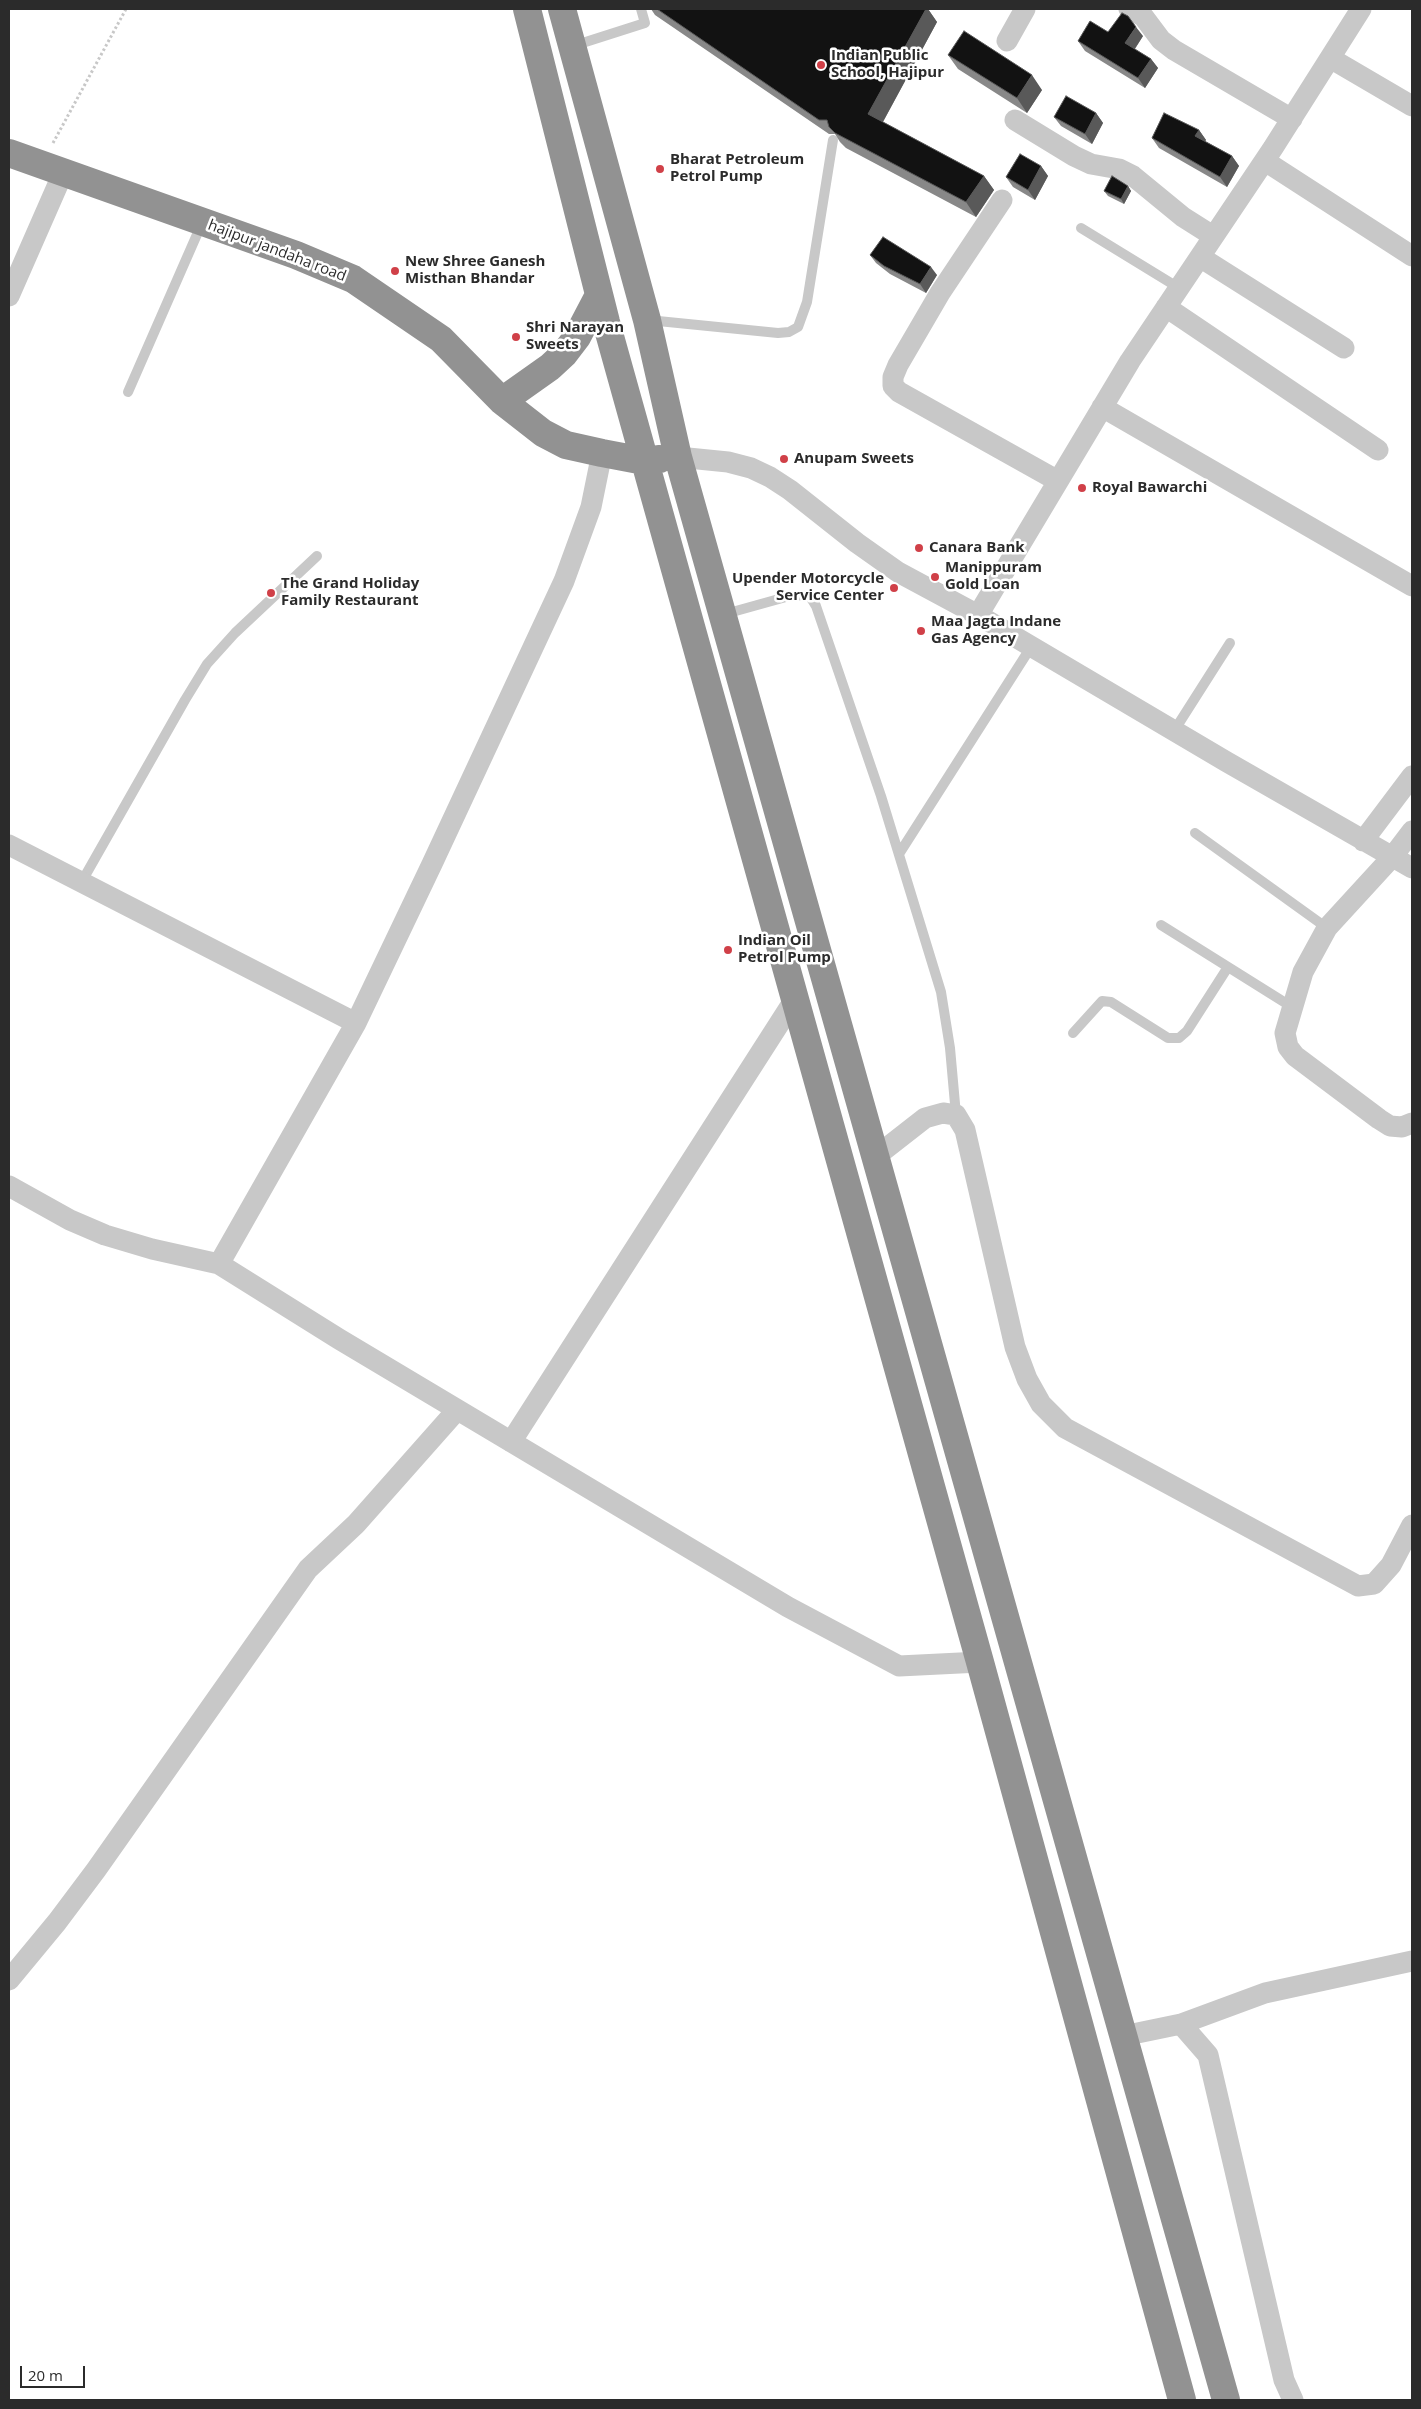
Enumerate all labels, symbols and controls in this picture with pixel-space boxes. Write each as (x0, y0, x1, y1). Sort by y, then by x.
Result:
place label: Indian Public School, Hajipur (831, 47, 944, 82)
marker: Indian Public School, Hajipur (815, 59, 827, 71)
place label: Bharat Petroleum Petrol Pump (670, 151, 804, 186)
marker: Bharat Petroleum Petrol Pump (654, 163, 666, 175)
street label: hajipur jandaha road (205, 216, 349, 286)
place label: New Shree Ganesh Misthan Bhandar (405, 253, 545, 288)
marker: New Shree Ganesh Misthan Bhandar (389, 265, 401, 277)
place label: Shri Narayan Sweets (526, 319, 624, 354)
marker: Shri Narayan Sweets (510, 331, 522, 343)
place label: Anupam Sweets (794, 450, 914, 468)
marker: Anupam Sweets (778, 453, 790, 465)
place label: Royal Bawarchi (1092, 479, 1207, 497)
marker: Royal Bawarchi (1076, 482, 1088, 494)
place label: Canara Bank (929, 539, 1025, 557)
marker: Canara Bank (913, 542, 925, 554)
place label: Manippuram Gold Loan (945, 559, 1042, 594)
place label: Upender Motorcycle Service Center (732, 570, 884, 605)
marker: Manippuram Gold Loan (929, 571, 941, 583)
place label: The Grand Holiday Family Restaurant (281, 575, 419, 610)
marker: Upender Motorcycle Service Center (888, 582, 900, 594)
marker: The Grand Holiday Family Restaurant (265, 587, 277, 599)
place label: Maa Jagta Indane Gas Agency (931, 613, 1061, 648)
marker: Maa Jagta Indane Gas Agency (915, 625, 927, 637)
place label: Indian Oil Petrol Pump (738, 932, 831, 967)
marker: Indian Oil Petrol Pump (722, 944, 734, 956)
scale bar (22, 2356, 88, 2388)
text: 20 m (28, 2365, 63, 2385)

